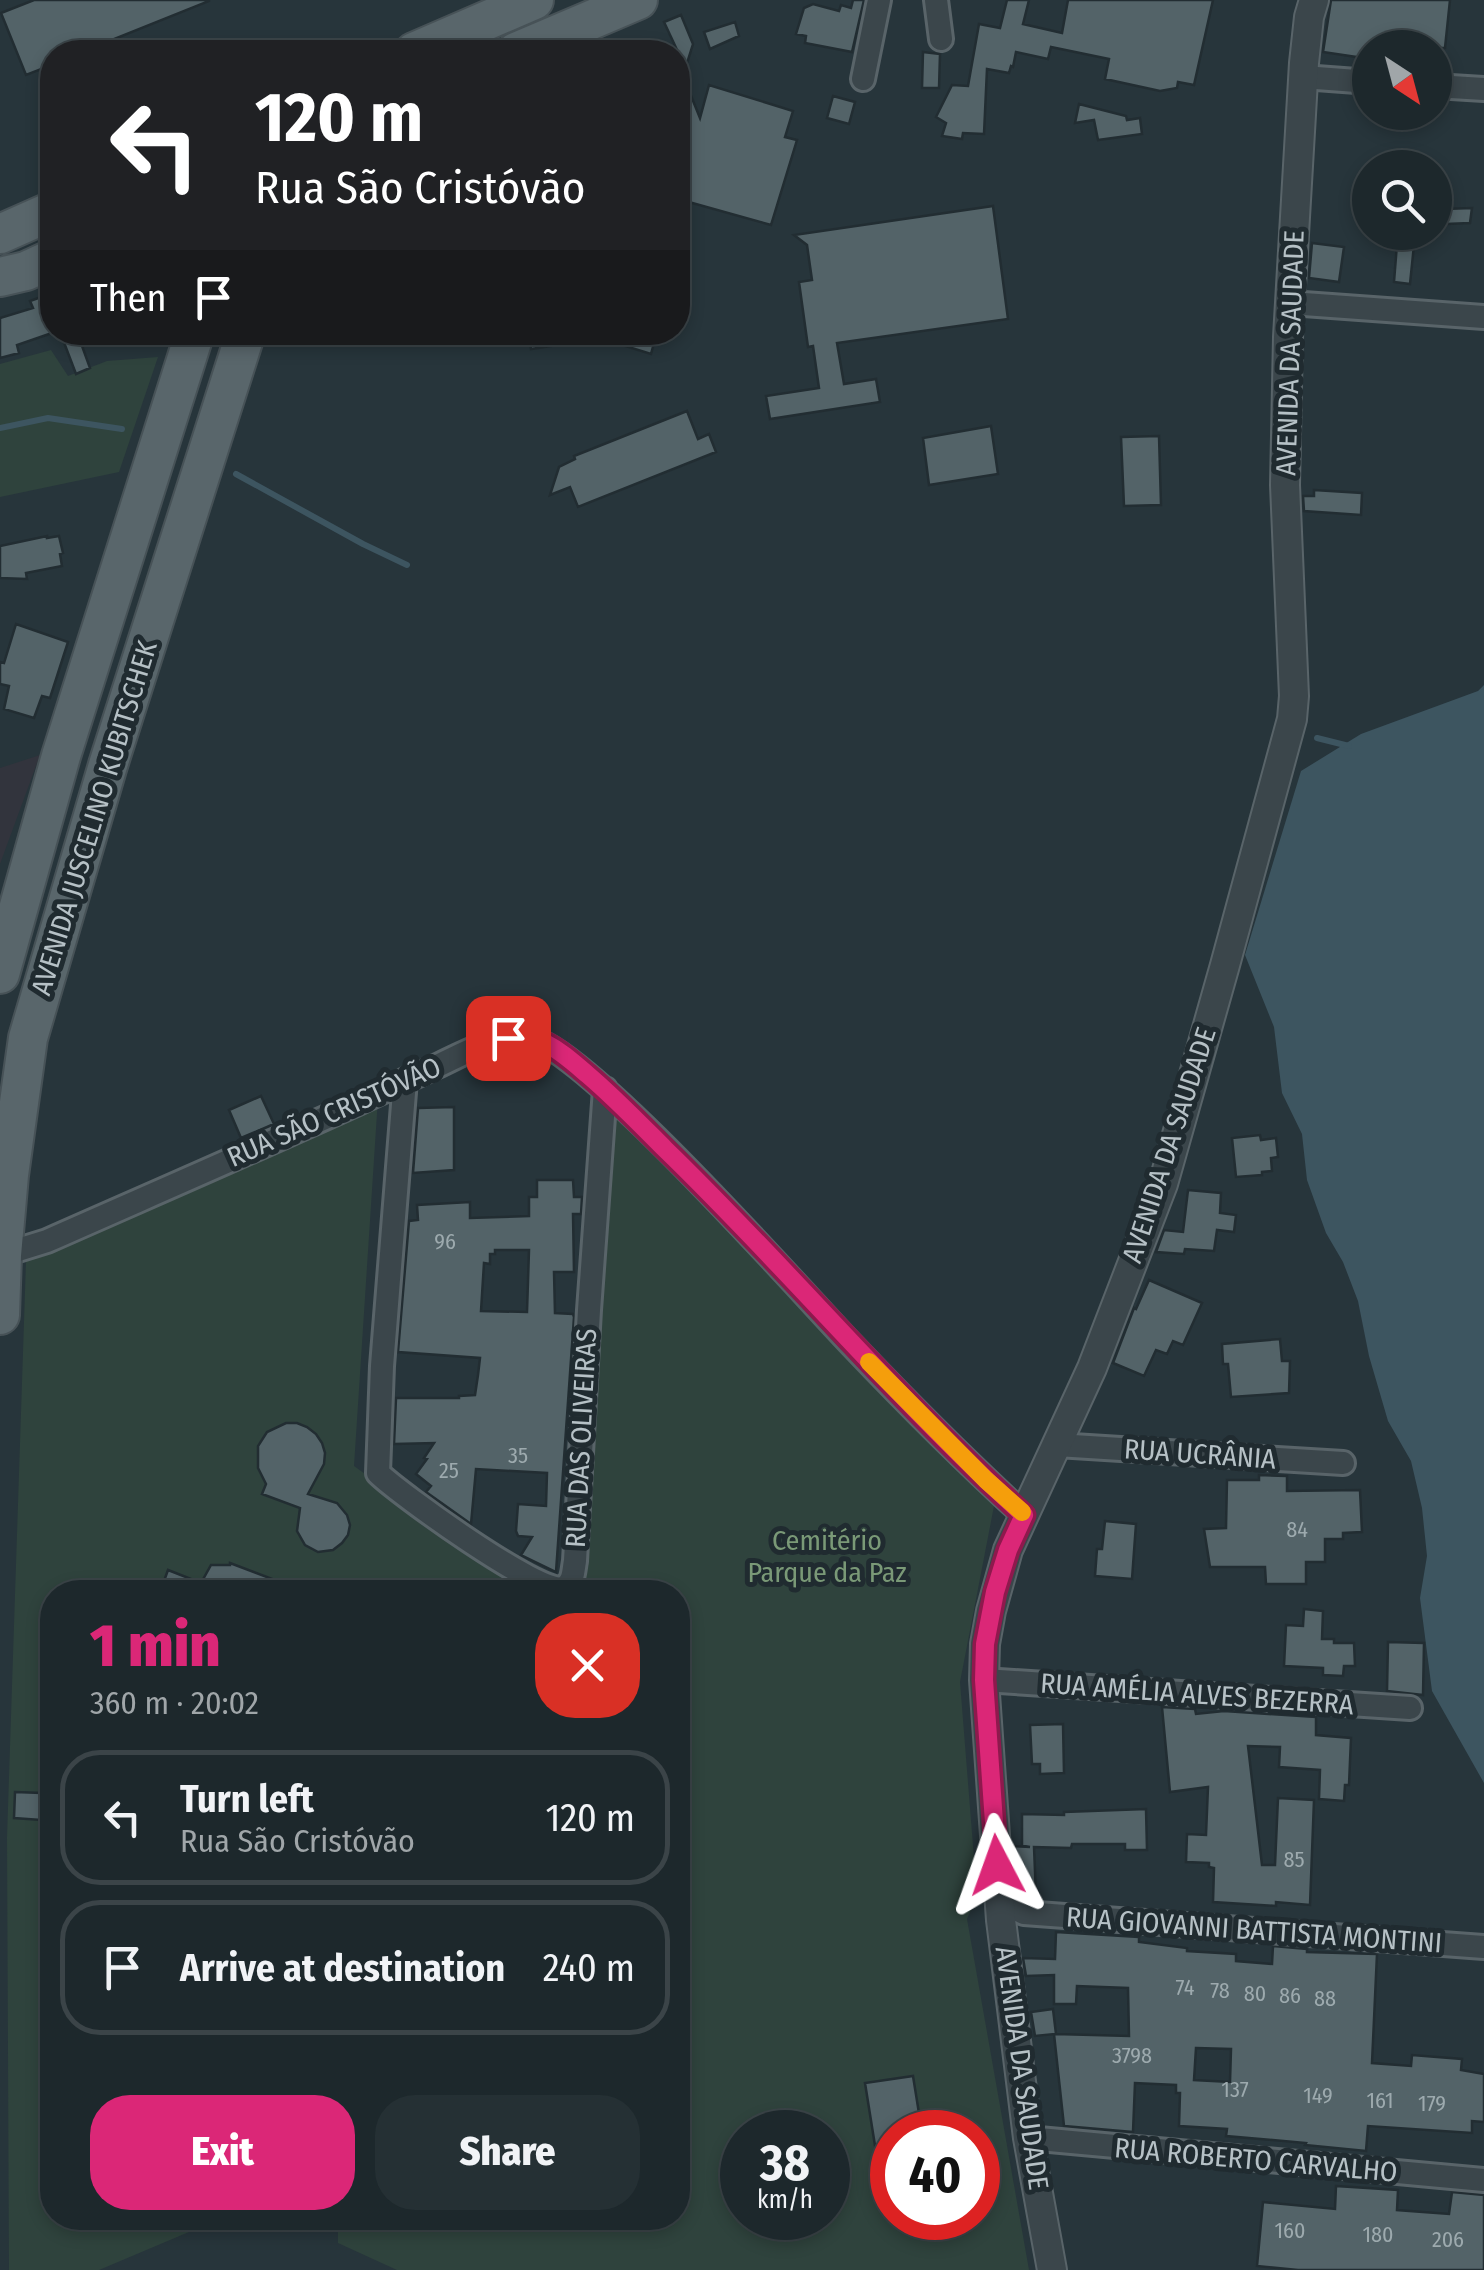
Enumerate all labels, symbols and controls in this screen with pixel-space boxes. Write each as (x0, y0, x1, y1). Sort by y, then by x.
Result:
north arrow (1352, 30, 1452, 130)
map controls (1352, 30, 1452, 250)
text: 120 m (255, 76, 423, 160)
icon: left (90, 80, 220, 210)
button: search (1352, 150, 1452, 250)
text: Rua São Cristóvão (255, 161, 585, 215)
street label: AVENIDA DA SAUDADE (1269, 230, 1311, 476)
icon: arrive (186, 270, 241, 325)
text: Then (90, 275, 166, 321)
street label: AVENIDA JUSCELINO KUBITSCHEK (24, 637, 164, 999)
pin (466, 996, 551, 1081)
icon: arrive (481, 1011, 536, 1066)
street label: AVENIDA DA SAUDADE (1115, 1023, 1223, 1267)
street label: RUA SÃO CRISTÓVÃO (222, 1050, 446, 1174)
house number: 96 (434, 1228, 456, 1255)
street label: RUA DAS OLIVEIRAS (559, 1327, 603, 1549)
street label: RUA UCRÂNIA (1123, 1432, 1277, 1476)
house number: 35 (508, 1442, 528, 1469)
house number: 25 (439, 1457, 459, 1484)
house number: 84 (1286, 1516, 1308, 1543)
park label: Cemitério Parque da Paz (747, 1524, 907, 1589)
text: 1 min (90, 1610, 221, 1682)
button: close (535, 1613, 640, 1718)
street label: RUA AMÉLIA ALVES BEZERRA (1039, 1667, 1355, 1721)
text: 360 m · 20:02 (90, 1684, 259, 1722)
text: Turn left (180, 1776, 314, 1822)
icon: left (95, 1790, 150, 1845)
text: 120 m (545, 1795, 635, 1841)
position arrow (945, 1813, 1049, 1917)
text: Rua São Cristóvão (180, 1822, 415, 1860)
house number: 85 (1283, 1846, 1305, 1873)
street label: RUA GIOVANNI BATTISTA MONTINI (1065, 1900, 1443, 1960)
icon: arrive (95, 1940, 150, 1995)
street label: AVENIDA DA SAUDADE (989, 1944, 1055, 2192)
text: Arrive at destination (180, 1945, 505, 1991)
text: 240 m (543, 1945, 635, 1991)
house number: 74 (1176, 1974, 1195, 2001)
house number: 78 (1210, 1977, 1230, 2004)
house number: 80 (1244, 1980, 1266, 2007)
house number: 86 (1279, 1982, 1301, 2009)
house number: 88 (1314, 1985, 1336, 2012)
house number: 3798 (1112, 2042, 1152, 2069)
house number: 137 (1221, 2076, 1249, 2103)
house number: 149 (1303, 2082, 1333, 2109)
house number: 161 (1366, 2087, 1394, 2114)
house number: 179 (1418, 2090, 1446, 2117)
button: Exit (90, 2095, 355, 2210)
button: Share (375, 2095, 640, 2210)
speed limit sign: 40 (870, 2110, 1000, 2240)
street label: RUA ROBERTO CARVALHO (1113, 2131, 1399, 2189)
text: 38 (760, 2133, 810, 2193)
text: km/h (757, 2185, 813, 2215)
house number: 160 (1275, 2217, 1305, 2244)
house number: 180 (1362, 2221, 1394, 2248)
house number: 206 (1432, 2226, 1464, 2253)

